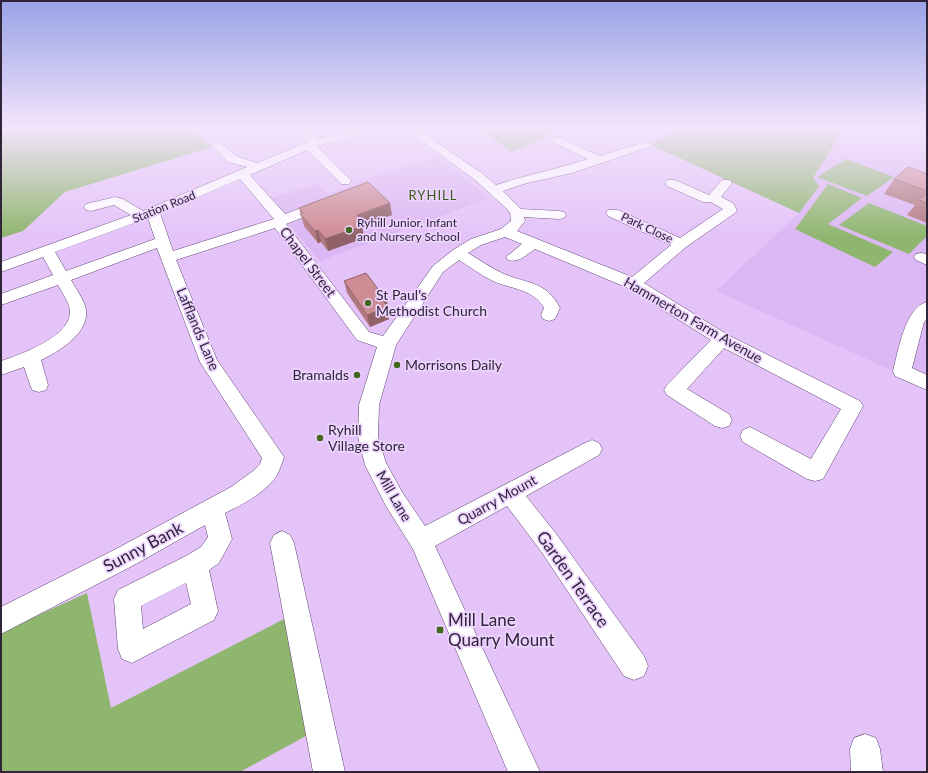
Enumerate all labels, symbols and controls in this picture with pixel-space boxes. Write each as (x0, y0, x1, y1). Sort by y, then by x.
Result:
street label: Station Road (130, 187, 198, 226)
district label: RYHILL (409, 187, 457, 203)
street label: Park Close (619, 209, 676, 246)
place label: Ryhill Junior, Infant and Nursery School (357, 215, 460, 244)
street label: Chapel Street (277, 223, 340, 300)
marker: Ryhill Junior, Infant and Nursery School (344, 225, 354, 235)
street label: Hammerton Farm Avenue (621, 273, 766, 366)
street label: Lafflands Lane (173, 285, 224, 373)
place label: St Paul's Methodist Church (376, 286, 487, 319)
marker: St Paul's Methodist Church (363, 298, 373, 308)
place label: Morrisons Daily (405, 356, 503, 373)
marker: Morrisons Daily (392, 360, 402, 370)
place label: Bramalds (292, 366, 349, 383)
marker: Bramalds (352, 370, 362, 380)
place label: Ryhill Village Store (328, 421, 405, 454)
marker: Ryhill Village Store (315, 433, 325, 443)
street label: Mill Lane (373, 467, 416, 524)
street label: Quarry Mount (454, 471, 539, 528)
street label: Sunny Bank (99, 517, 187, 576)
street label: Garden Terrace (532, 526, 614, 631)
place label: Mill Lane Quarry Mount (448, 609, 555, 650)
marker: Mill Lane Quarry Mount (435, 625, 445, 635)

